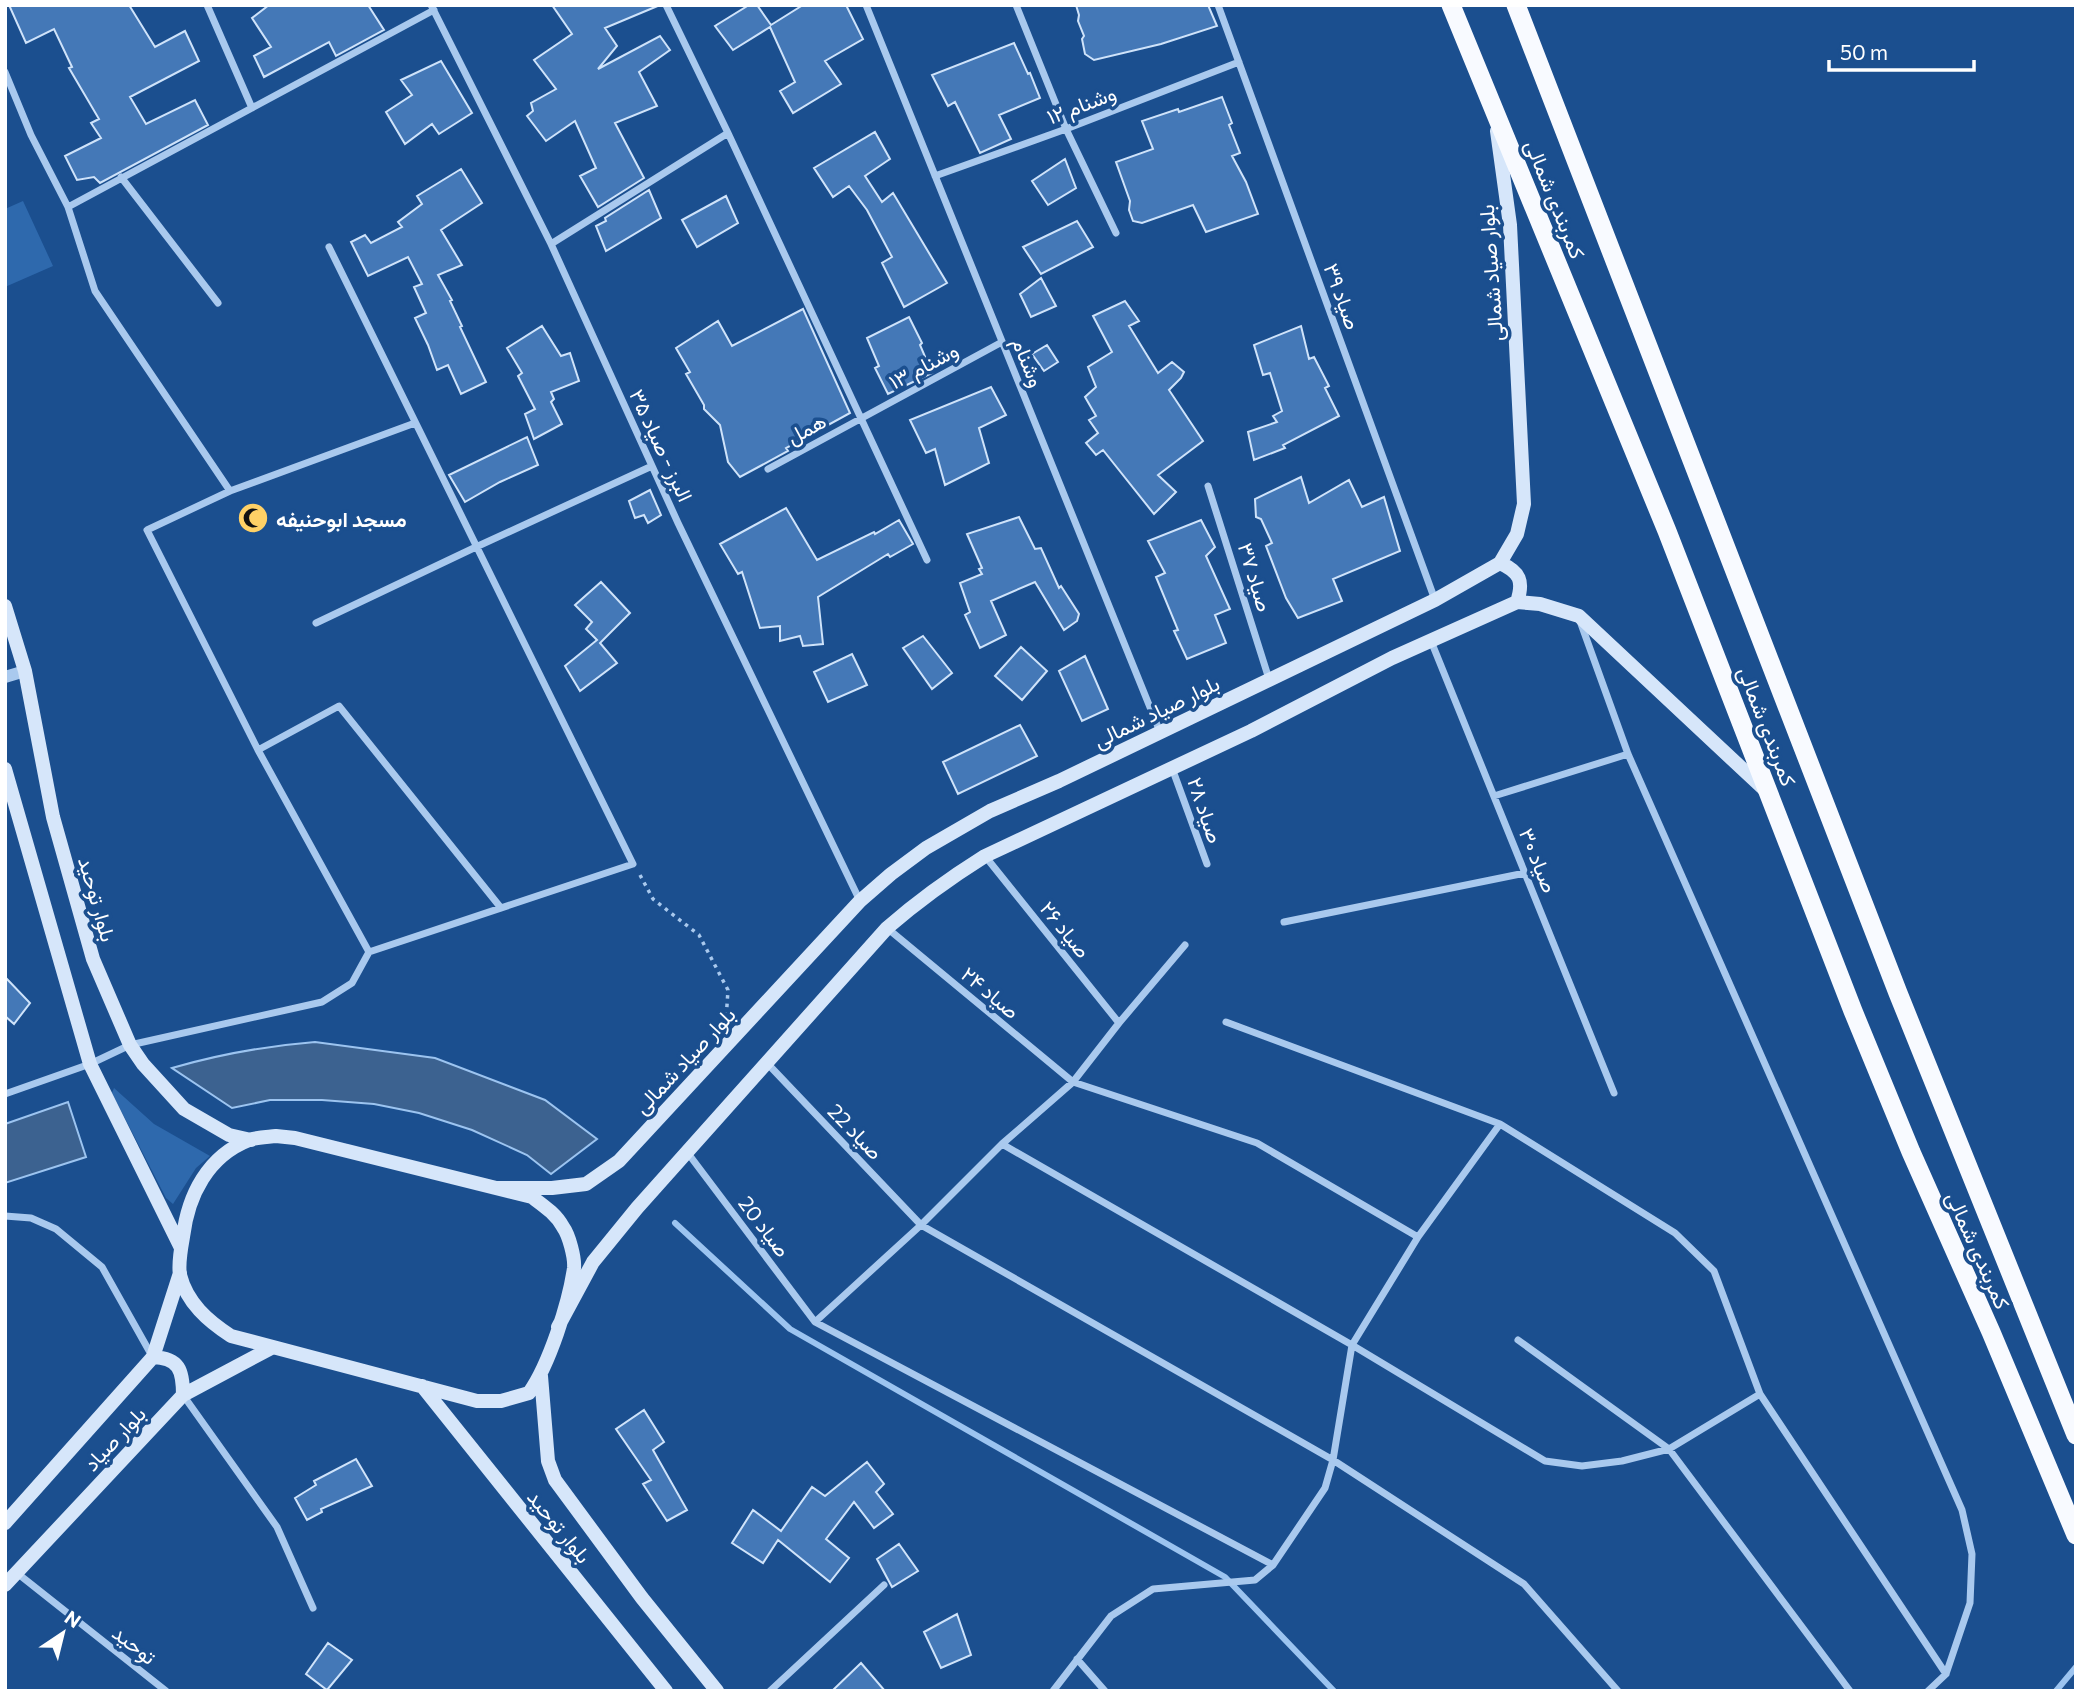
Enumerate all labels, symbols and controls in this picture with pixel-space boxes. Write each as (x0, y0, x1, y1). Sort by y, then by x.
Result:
scale bar (1829, 28, 1974, 72)
text: 50 m (1840, 39, 1888, 64)
street label: وشنام ۱۲ (1043, 79, 1120, 131)
street label: کمربندی شمالی (1519, 136, 1591, 263)
street label: بلوار صیاد شمالی (1473, 204, 1509, 342)
street label: صیاد ۳۹ (1319, 259, 1366, 333)
street label: وشنام (1005, 334, 1050, 391)
street label: وشنام ۱۳ (884, 336, 963, 396)
street label: البرز - صیاد ۳۵ (623, 385, 699, 506)
street label: همل (782, 407, 830, 449)
mosque icon: مسجد ابوحنیفه (236, 501, 270, 535)
place label: مسجد ابوحنیفه (276, 506, 407, 533)
street label: صیاد ۳۷ (1233, 539, 1278, 615)
street label: کمربندی شمالی (1732, 663, 1802, 790)
street label: بلوار صیاد شمالی (1089, 670, 1224, 754)
street label: صیاد ۲۸ (1182, 774, 1229, 847)
street label: صیاد ۳۰ (1514, 824, 1563, 896)
street label: بلوار توحید (72, 854, 122, 945)
street label: صیاد ۲۶ (1035, 895, 1096, 963)
street label: صیاد ۲۴ (956, 961, 1025, 1024)
street label: بلوار صیاد شمالی (628, 1001, 741, 1120)
street label: صیاد 22 (823, 1098, 889, 1165)
street label: کمربندی شمالی (1940, 1187, 2016, 1313)
street label: صیاد 20 (733, 1191, 796, 1262)
street label: بلوار صیاد (78, 1401, 152, 1477)
street label: بلوار توحید (521, 1484, 597, 1569)
north arrow (28, 1598, 98, 1668)
text: N (61, 1605, 85, 1632)
street label: توحید (107, 1619, 162, 1670)

